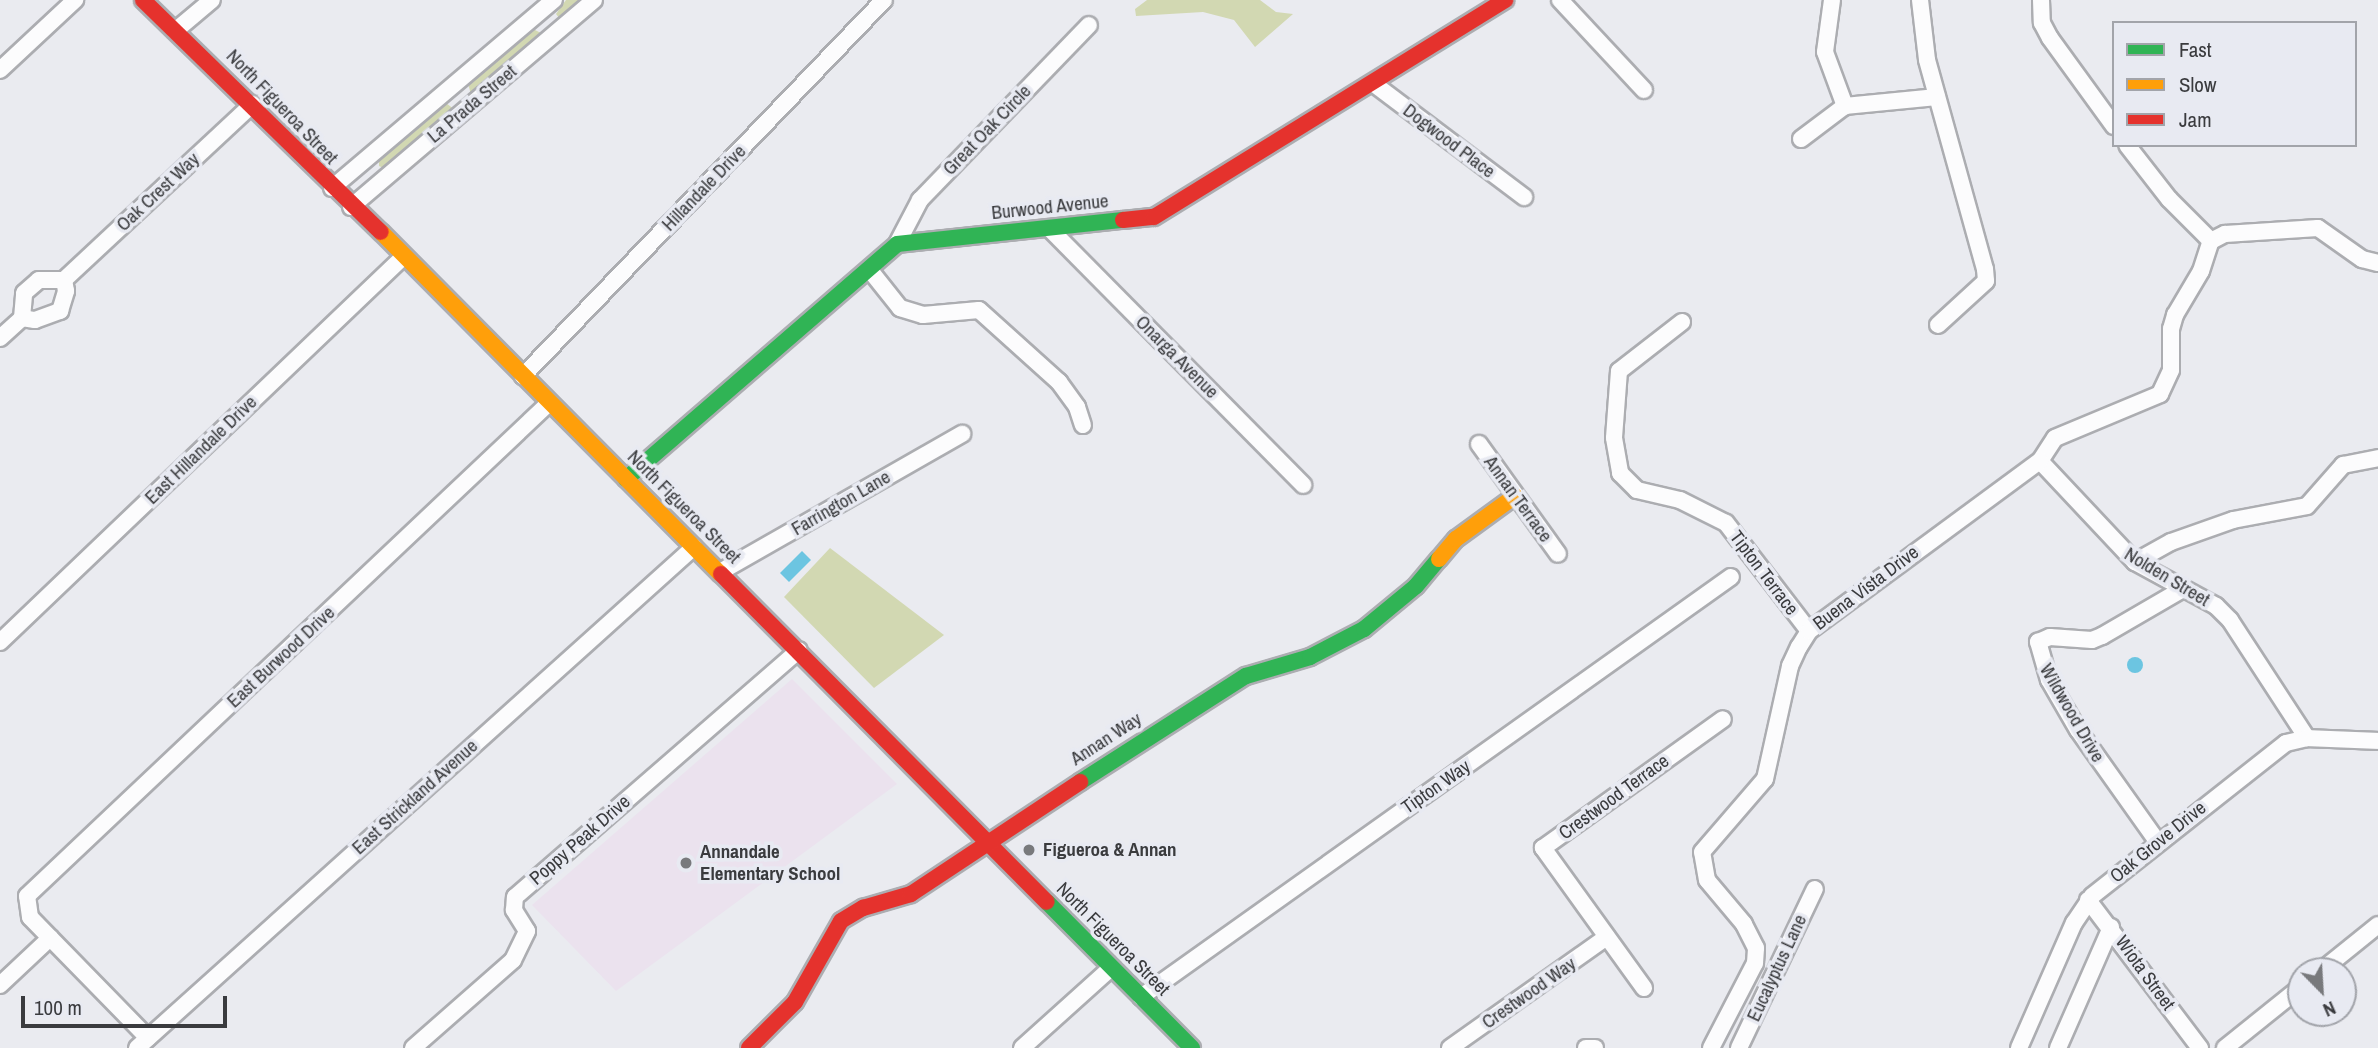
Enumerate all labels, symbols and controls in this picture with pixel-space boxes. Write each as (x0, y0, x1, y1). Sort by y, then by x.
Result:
legend (2112, 21, 2357, 147)
text: Fast (2179, 35, 2212, 64)
street label: North Figueroa Street (221, 45, 343, 169)
street label: La Prada Street (423, 60, 521, 148)
text: Slow (2179, 70, 2216, 99)
street label: Great Oak Circle (938, 80, 1036, 180)
street label: Dogwood Place (1399, 99, 1499, 183)
text: Jam (2179, 105, 2212, 134)
street label: Hillandale Drive (657, 140, 751, 236)
street label: Oak Crest Way (112, 148, 204, 236)
street label: Burwood Avenue (990, 189, 1110, 225)
street label: Onarga Avenue (1130, 310, 1224, 404)
street label: East Hillandale Drive (140, 391, 262, 509)
street label: North Figueroa Street (623, 446, 745, 568)
street label: Annan Terrace (1479, 451, 1557, 547)
street label: Farrington Lane (788, 466, 894, 540)
street label: Tipton Terrace (1725, 526, 1803, 620)
street label: Buena Vista Drive (1809, 541, 1923, 635)
street label: Nolden Street (2120, 543, 2214, 611)
street label: East Burwood Drive (223, 601, 339, 713)
street label: Wildwood Drive (2035, 660, 2109, 766)
street label: Annan Way (1066, 708, 1146, 770)
street label: East Strickland Avenue (347, 734, 483, 860)
street label: Crestwood Terrace (1554, 749, 1674, 845)
street label: Tipton Way (1397, 755, 1475, 819)
street label: Poppy Peak Drive (525, 790, 635, 890)
street label: Oak Grove Drive (2105, 796, 2211, 888)
place label: Figueroa & Annan (1043, 839, 1177, 861)
place label: Annandale Elementary School (700, 841, 840, 885)
marker: Figueroa & Annan (1021, 842, 1037, 858)
marker: Annandale Elementary School (678, 855, 694, 871)
street label: North Figueroa Street (1052, 878, 1174, 1000)
street label: Eucalyptus Lane (1742, 911, 1812, 1025)
street label: Wiota Street (2110, 931, 2180, 1015)
street label: Crestwood Way (1478, 952, 1580, 1034)
north arrow (2287, 957, 2357, 1027)
scale bar (24, 982, 231, 1026)
text: 100 m (34, 993, 82, 1022)
text: N (2319, 995, 2340, 1024)

